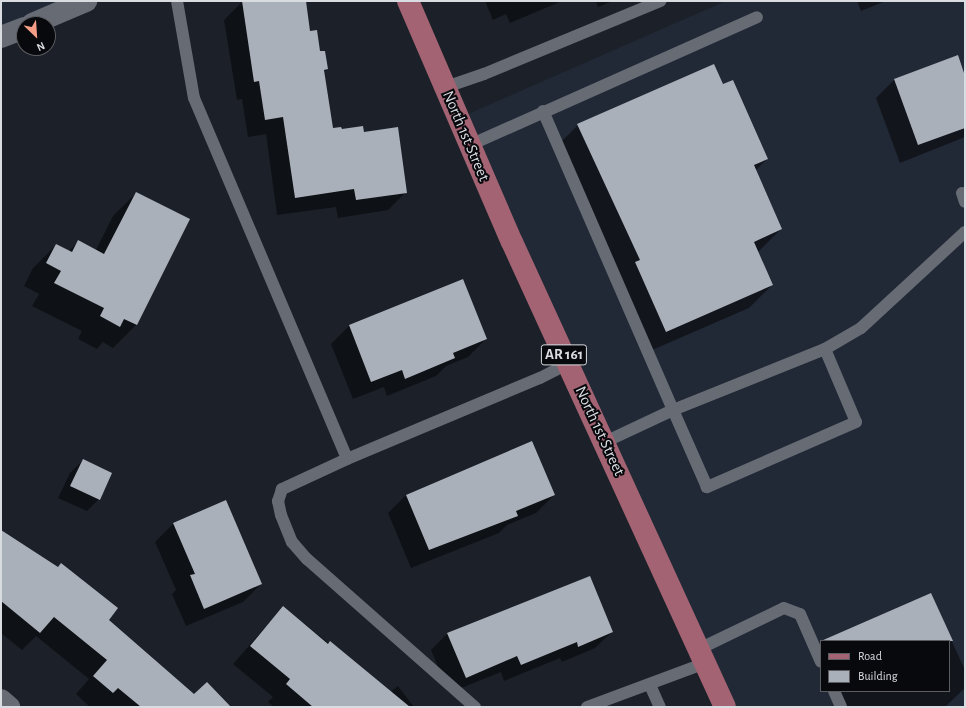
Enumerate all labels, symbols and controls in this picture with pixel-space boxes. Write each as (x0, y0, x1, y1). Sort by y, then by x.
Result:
north arrow (16, 16, 56, 56)
text: N (35, 40, 47, 53)
street label: North 1st Street (438, 88, 494, 184)
road number: AR 161 (540, 342, 588, 368)
street label: North 1st Street (571, 383, 629, 479)
legend (820, 640, 950, 692)
text: Road (858, 650, 882, 662)
text: Building (858, 670, 898, 682)

